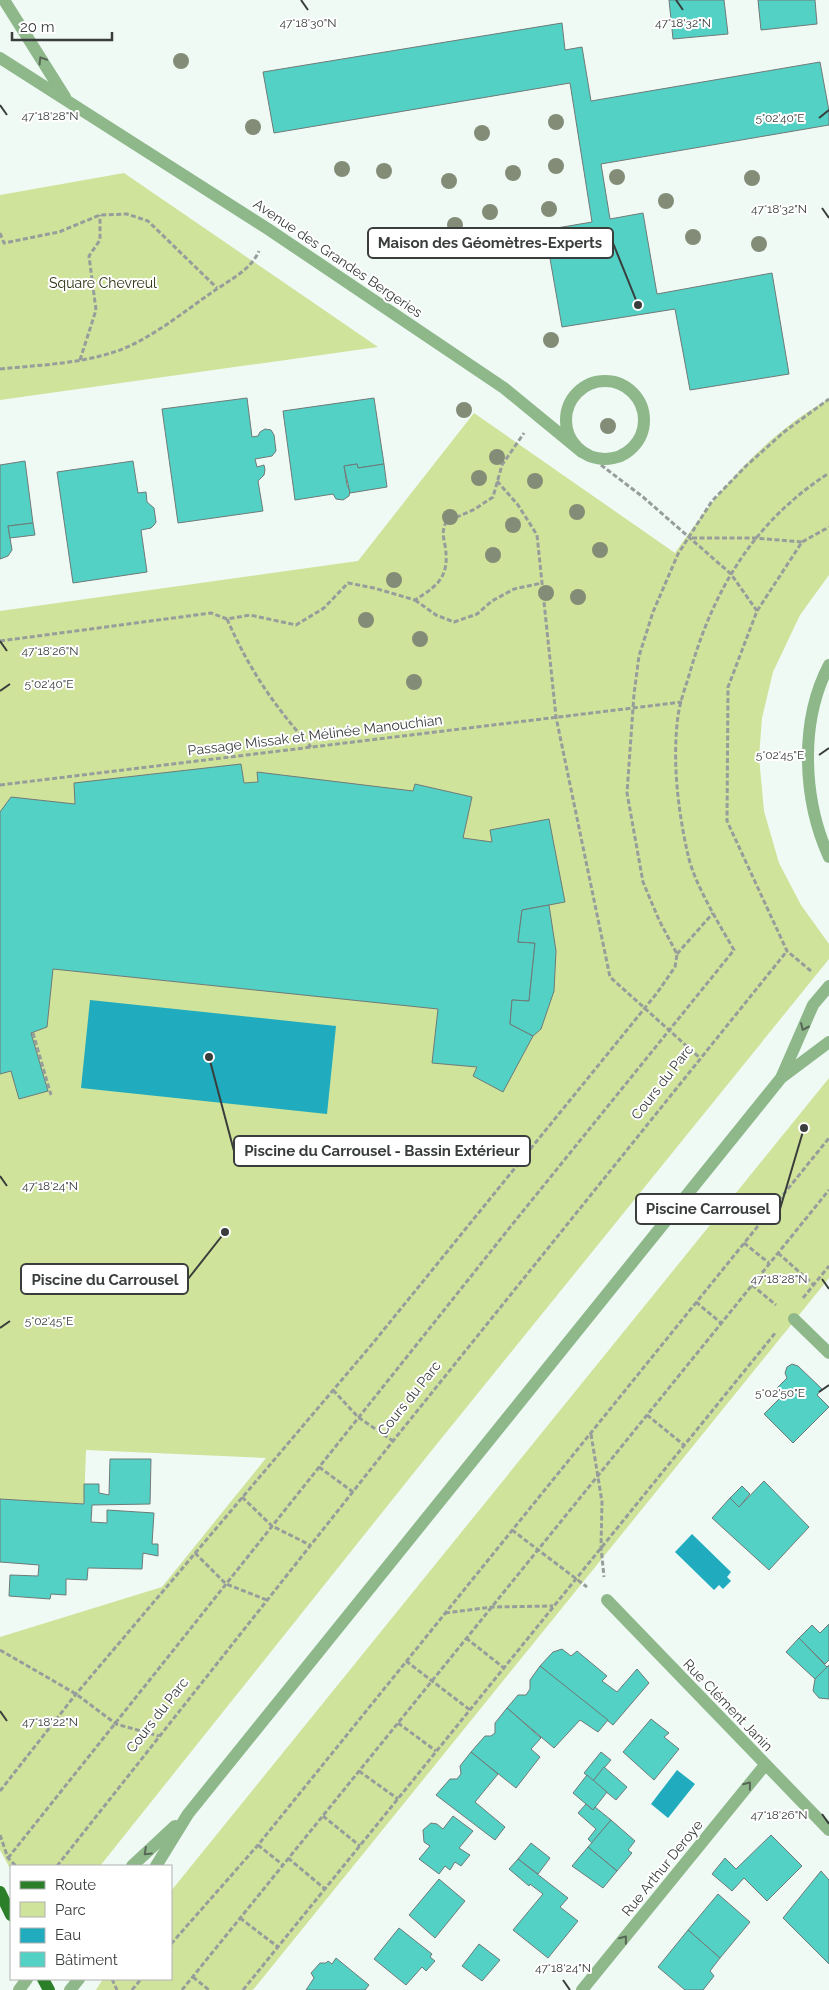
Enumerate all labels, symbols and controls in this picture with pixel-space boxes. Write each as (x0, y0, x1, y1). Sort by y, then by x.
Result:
scale bar (12, 10, 112, 42)
text: 47°18'30"N (279, 16, 337, 30)
text: 47°18'32"N (655, 16, 711, 30)
text: 20 m (20, 18, 55, 36)
one-way arrow (38, 57, 48, 66)
text: 47°18'28"N (22, 109, 78, 123)
text: 5°02'40"E (755, 111, 805, 125)
street label: Avenue des Grandes Bergeries (251, 195, 426, 321)
text: 47°18'32"N (751, 202, 807, 216)
callout: Maison des Géomètres-Experts (368, 228, 613, 258)
text: Maison des Géomètres-Experts (378, 234, 602, 252)
park label: Square Chevreul (49, 275, 157, 291)
text: 47°18'26"N (22, 644, 78, 658)
text: 5°02'40"E (24, 677, 74, 691)
street label: Passage Missak et Mélinée Manouchian (187, 711, 443, 759)
text: 5°02'45"E (756, 748, 804, 762)
one-way arrow (799, 1022, 810, 1031)
street label: Cours du Parc (628, 1041, 696, 1123)
callout: Piscine du Carrousel - Bassin Extérieur (234, 1136, 530, 1166)
text: Piscine du Carrousel - Bassin Extérieur (244, 1142, 520, 1160)
text: 47°18'24"N (22, 1179, 78, 1193)
callout: Piscine Carrousel (636, 1194, 780, 1224)
text: Piscine Carrousel (646, 1200, 770, 1218)
callout: Piscine du Carrousel (21, 1264, 188, 1294)
text: Piscine du Carrousel (32, 1271, 179, 1289)
text: 47°18'28"N (751, 1272, 807, 1286)
text: 5°02'45"E (25, 1314, 73, 1328)
street label: Cours du Parc (374, 1357, 444, 1438)
text: 5°02'50"E (755, 1386, 805, 1400)
street label: Rue Clément Janin (680, 1656, 776, 1754)
street label: Cours du Parc (123, 1674, 191, 1756)
text: 47°18'22"N (22, 1715, 78, 1729)
one-way arrow (743, 1782, 752, 1791)
text: 47°18'26"N (751, 1808, 807, 1822)
street label: Rue Arthur Deroye (618, 1817, 706, 1919)
one-way arrow (144, 1846, 153, 1855)
legend (10, 1865, 172, 1980)
text: Route (55, 1876, 96, 1894)
text: Parc (55, 1901, 86, 1919)
text: Eau (55, 1926, 81, 1944)
one-way arrow (618, 1935, 627, 1944)
text: Bâtiment (55, 1951, 118, 1969)
text: 47°18'24"N (535, 1961, 591, 1975)

